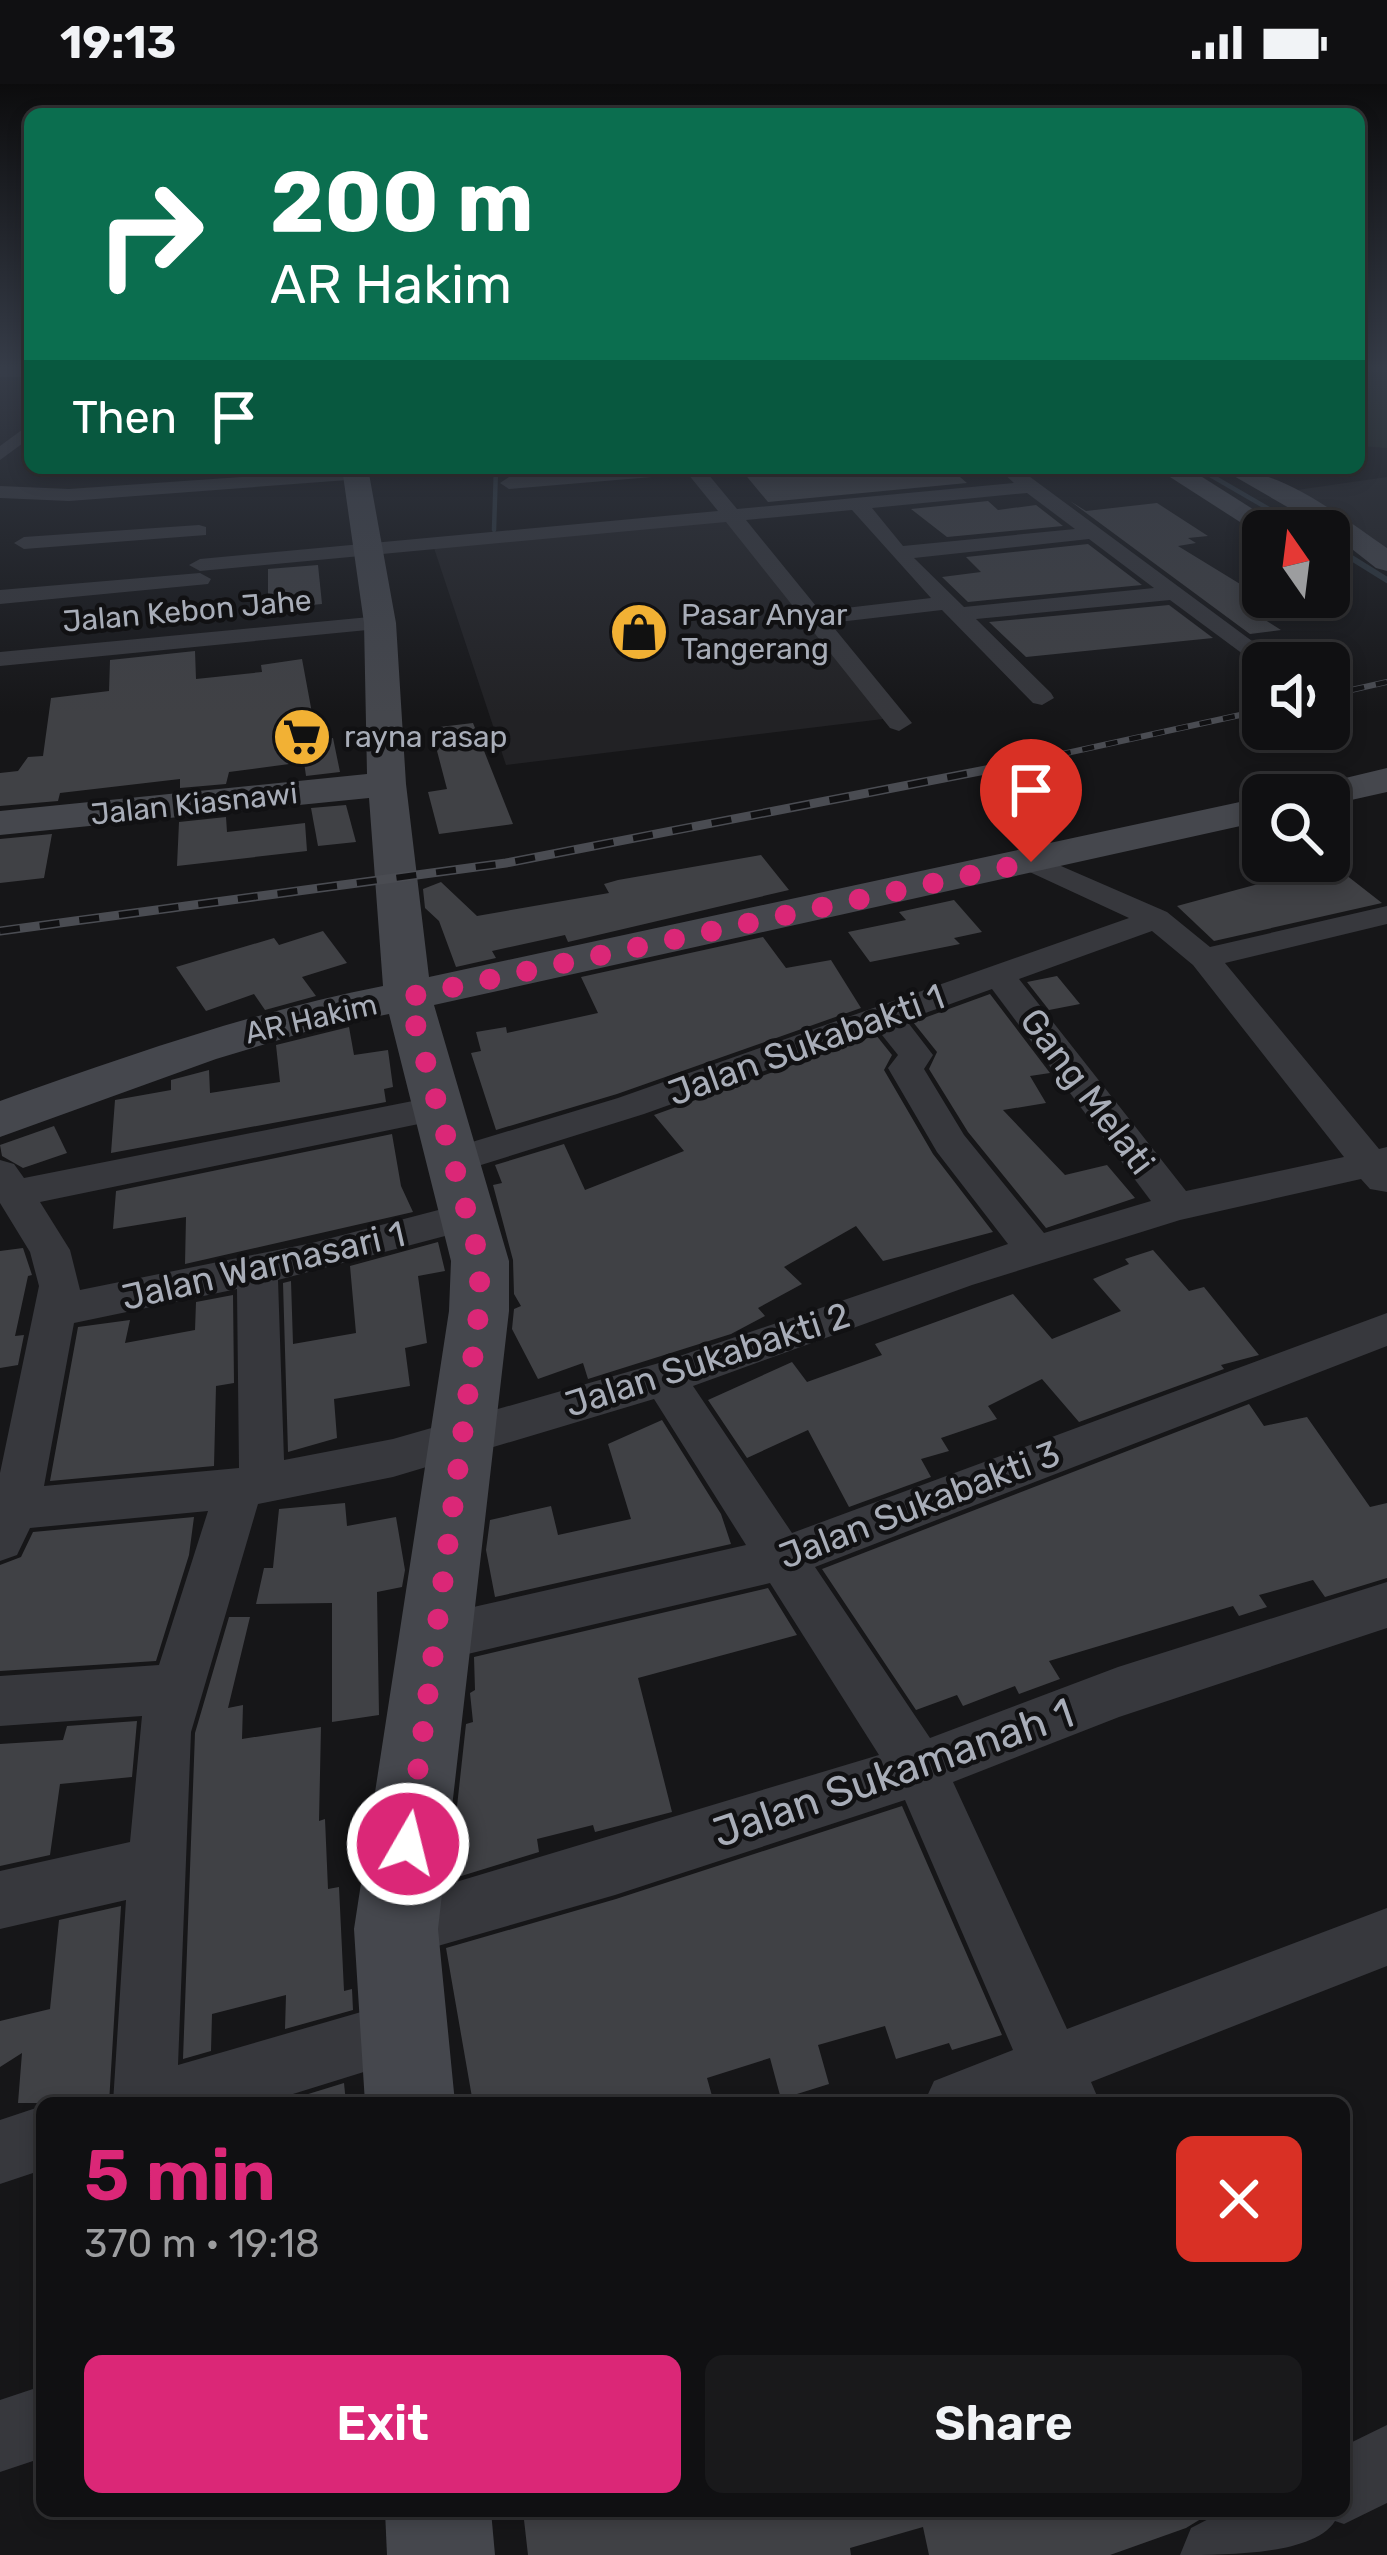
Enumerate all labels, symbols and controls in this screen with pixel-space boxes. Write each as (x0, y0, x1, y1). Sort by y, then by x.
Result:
text: 19:13 (60, 16, 176, 69)
text: 200 m (270, 152, 534, 252)
icon: right (72, 156, 228, 312)
text: AR Hakim (270, 253, 512, 317)
icon: arrive (201, 384, 267, 450)
text: Then (72, 391, 177, 444)
north arrow (1242, 510, 1350, 618)
map controls (1242, 510, 1350, 882)
street label: Jalan Kebon Jahe (61, 582, 313, 640)
place label: Pasar Anyar Tangerang (681, 597, 848, 667)
shop icon: Pasar Anyar Tangerang (608, 601, 670, 663)
button: sound (1242, 642, 1350, 750)
supermarket icon: rayna rasap (271, 706, 333, 768)
place label: rayna rasap (344, 719, 507, 755)
pin (980, 739, 1082, 862)
icon: arrive (998, 757, 1064, 823)
button: search (1242, 774, 1350, 882)
street label: Jalan Kiasnawi (89, 775, 299, 833)
street label: Jalan Sukabakti 1 (662, 975, 950, 1114)
street label: AR Hakim (241, 986, 381, 1052)
street label: Gang Melati (1011, 1000, 1164, 1183)
street label: Jalan Warnasari 1 (117, 1212, 409, 1319)
street label: Jalan Sukabakti 2 (559, 1293, 855, 1426)
street label: Jalan Sukabakti 3 (773, 1431, 1066, 1578)
street label: Jalan Sukamanah 1 (707, 1688, 1080, 1858)
position arrow (345, 1781, 471, 1907)
text: 5 min (84, 2133, 276, 2218)
button: close (1176, 2136, 1302, 2262)
text: 370 m · 19:18 (84, 2221, 320, 2267)
button: Exit (84, 2355, 681, 2493)
button: Share (705, 2355, 1302, 2493)

